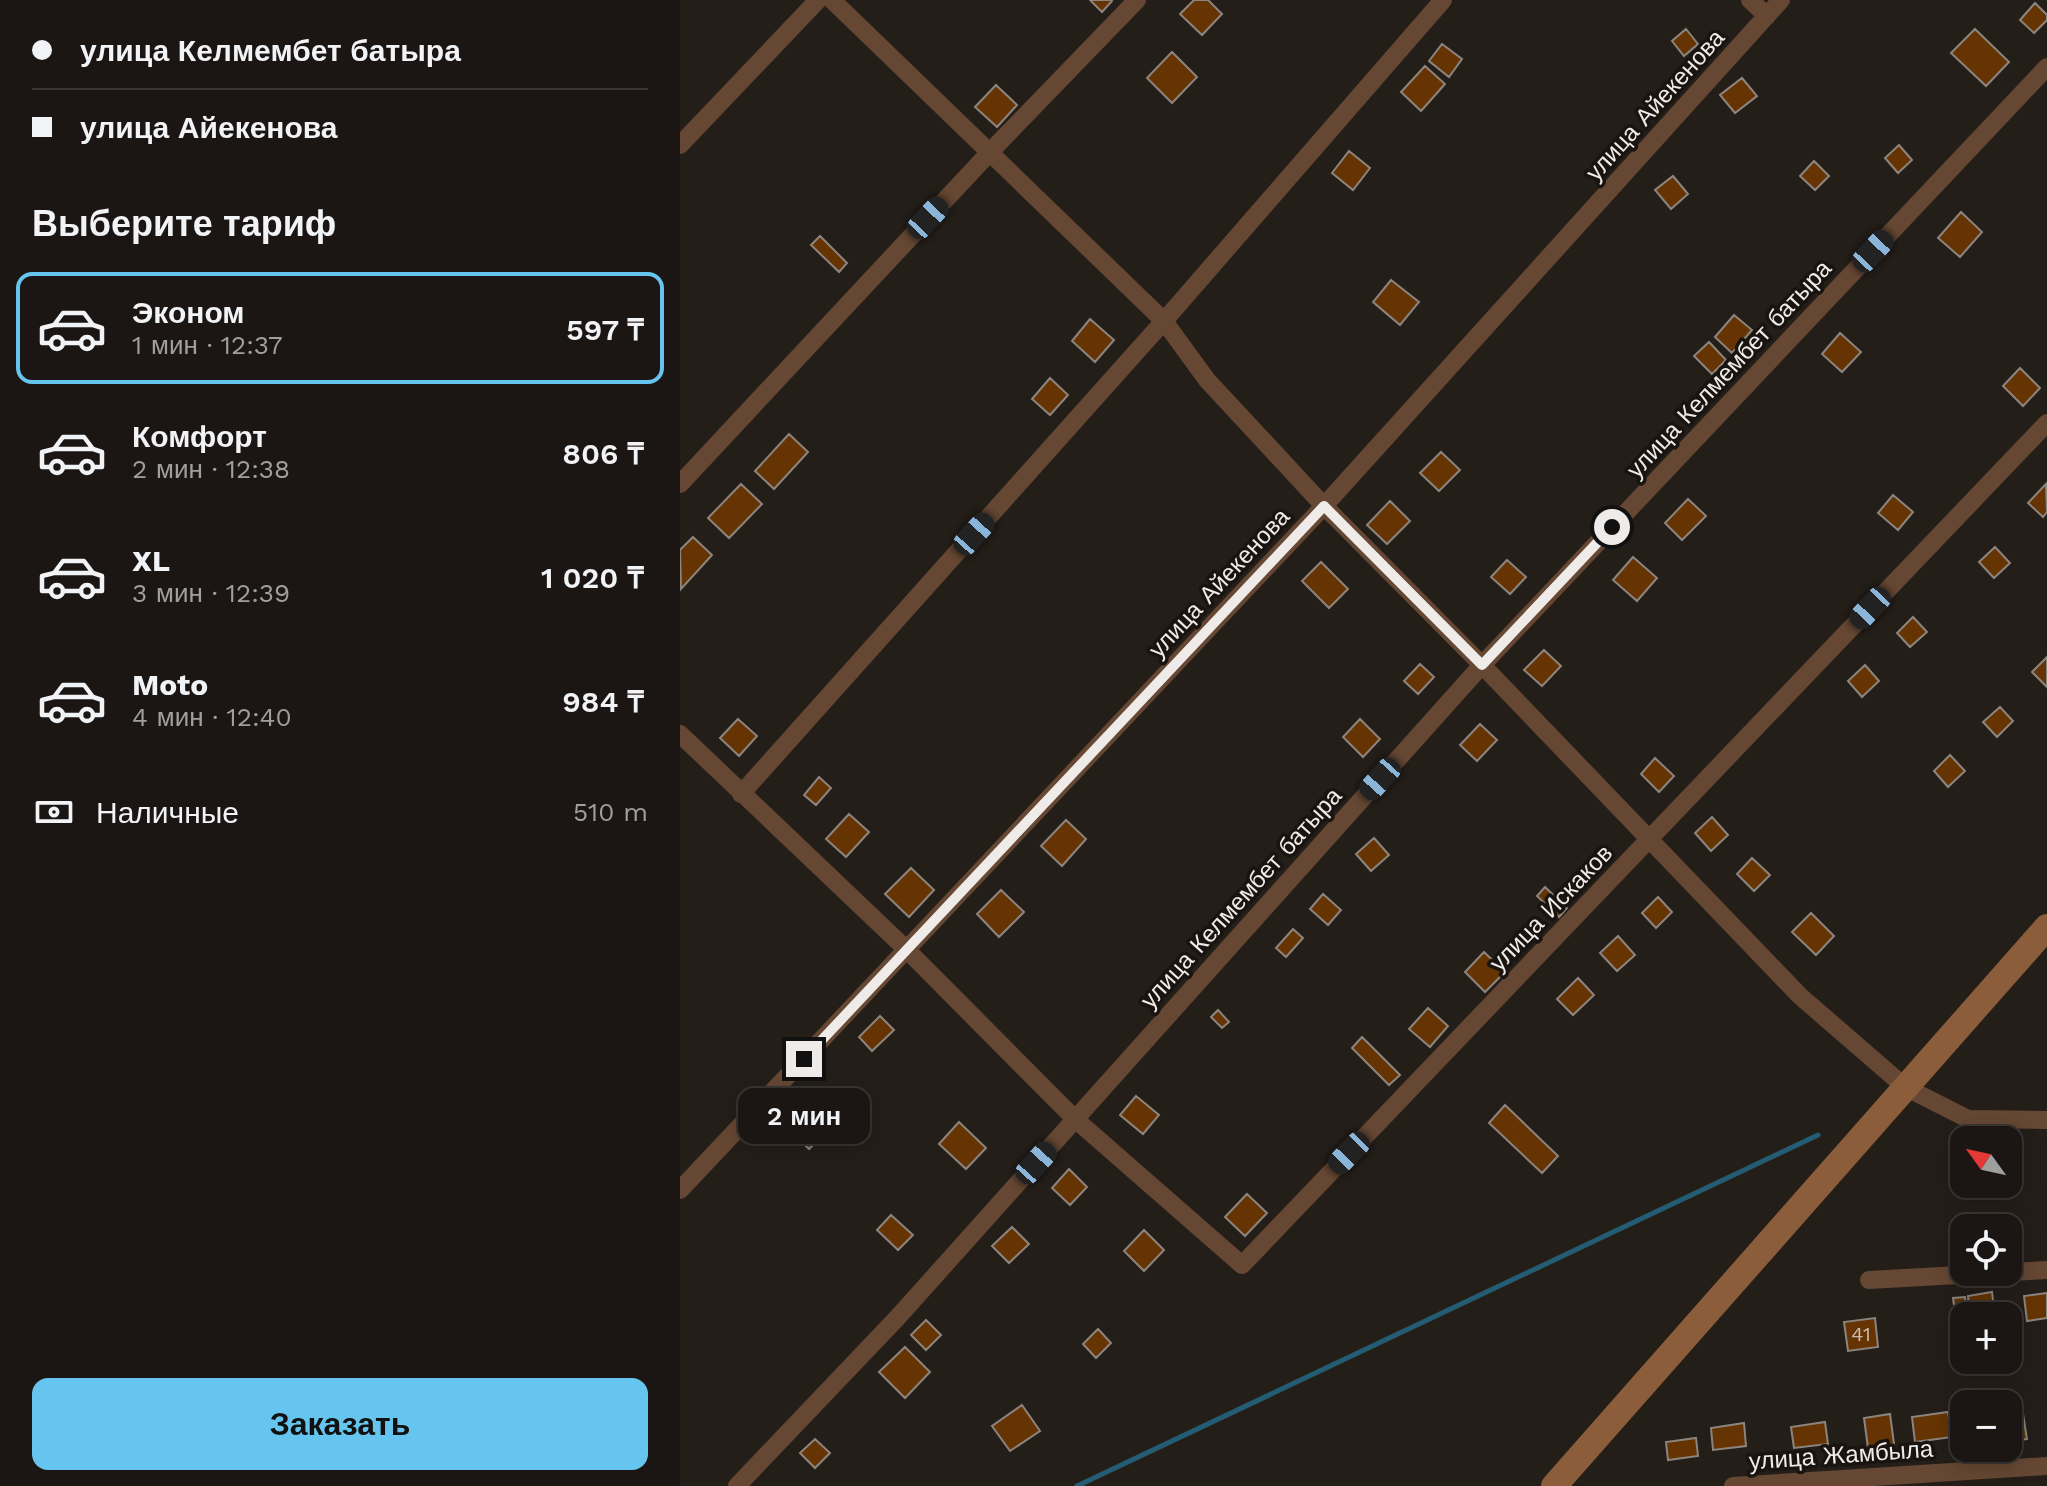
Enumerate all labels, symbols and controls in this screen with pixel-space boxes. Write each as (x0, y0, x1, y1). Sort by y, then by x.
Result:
street label: улица Айекенова (1580, 23, 1731, 186)
text: улица Келмембет батыра (80, 33, 461, 68)
text: улица Айекенова (80, 110, 338, 145)
car (903, 192, 953, 244)
text: Выберите тариф (32, 203, 336, 245)
car (1848, 225, 1898, 277)
street label: улица Келмембет батыра (1621, 254, 1838, 483)
icon: car (36, 292, 108, 364)
text: Эконом (132, 295, 245, 330)
text: 597 ₸ (566, 312, 644, 347)
text: 1 мин · 12:37 (132, 330, 283, 360)
icon: car (36, 416, 108, 488)
text: Комфорт (132, 419, 267, 454)
text: 806 ₸ (562, 436, 644, 471)
text: 2 мин · 12:38 (132, 454, 290, 484)
street label: улица Айекенова (1143, 502, 1296, 663)
car (949, 508, 999, 560)
route start (1594, 509, 1630, 545)
icon: car (36, 540, 108, 612)
text: XL (132, 543, 170, 578)
text: 1 020 ₸ (541, 560, 644, 595)
text: 3 мин · 12:39 (132, 578, 290, 608)
car (1845, 582, 1895, 634)
icon: car (36, 664, 108, 736)
text: Moto (132, 667, 208, 702)
text: 984 ₸ (562, 684, 644, 719)
text: 4 мин · 12:40 (132, 702, 292, 732)
car (1355, 753, 1405, 805)
street label: улица Келмембет батыра (1135, 782, 1348, 1014)
icon: cash (32, 790, 76, 834)
text: Наличные (96, 795, 239, 830)
text: 510 m (573, 797, 648, 827)
street label: улица Искаков (1484, 839, 1618, 977)
route end (786, 1041, 822, 1077)
callout: 2 мин (738, 1087, 870, 1143)
text: 2 мин (767, 1101, 841, 1131)
north arrow (1950, 1126, 2022, 1198)
map controls (1950, 1126, 2022, 1462)
car (1324, 1127, 1374, 1179)
car (1011, 1137, 1061, 1189)
button: locate (1950, 1214, 2022, 1286)
button: + (1950, 1302, 2022, 1374)
house number: 41 (1851, 1322, 1871, 1346)
button: Заказать (32, 1378, 648, 1470)
button: − (1950, 1390, 2022, 1462)
street label: улица Жамбыла (1748, 1435, 1935, 1475)

